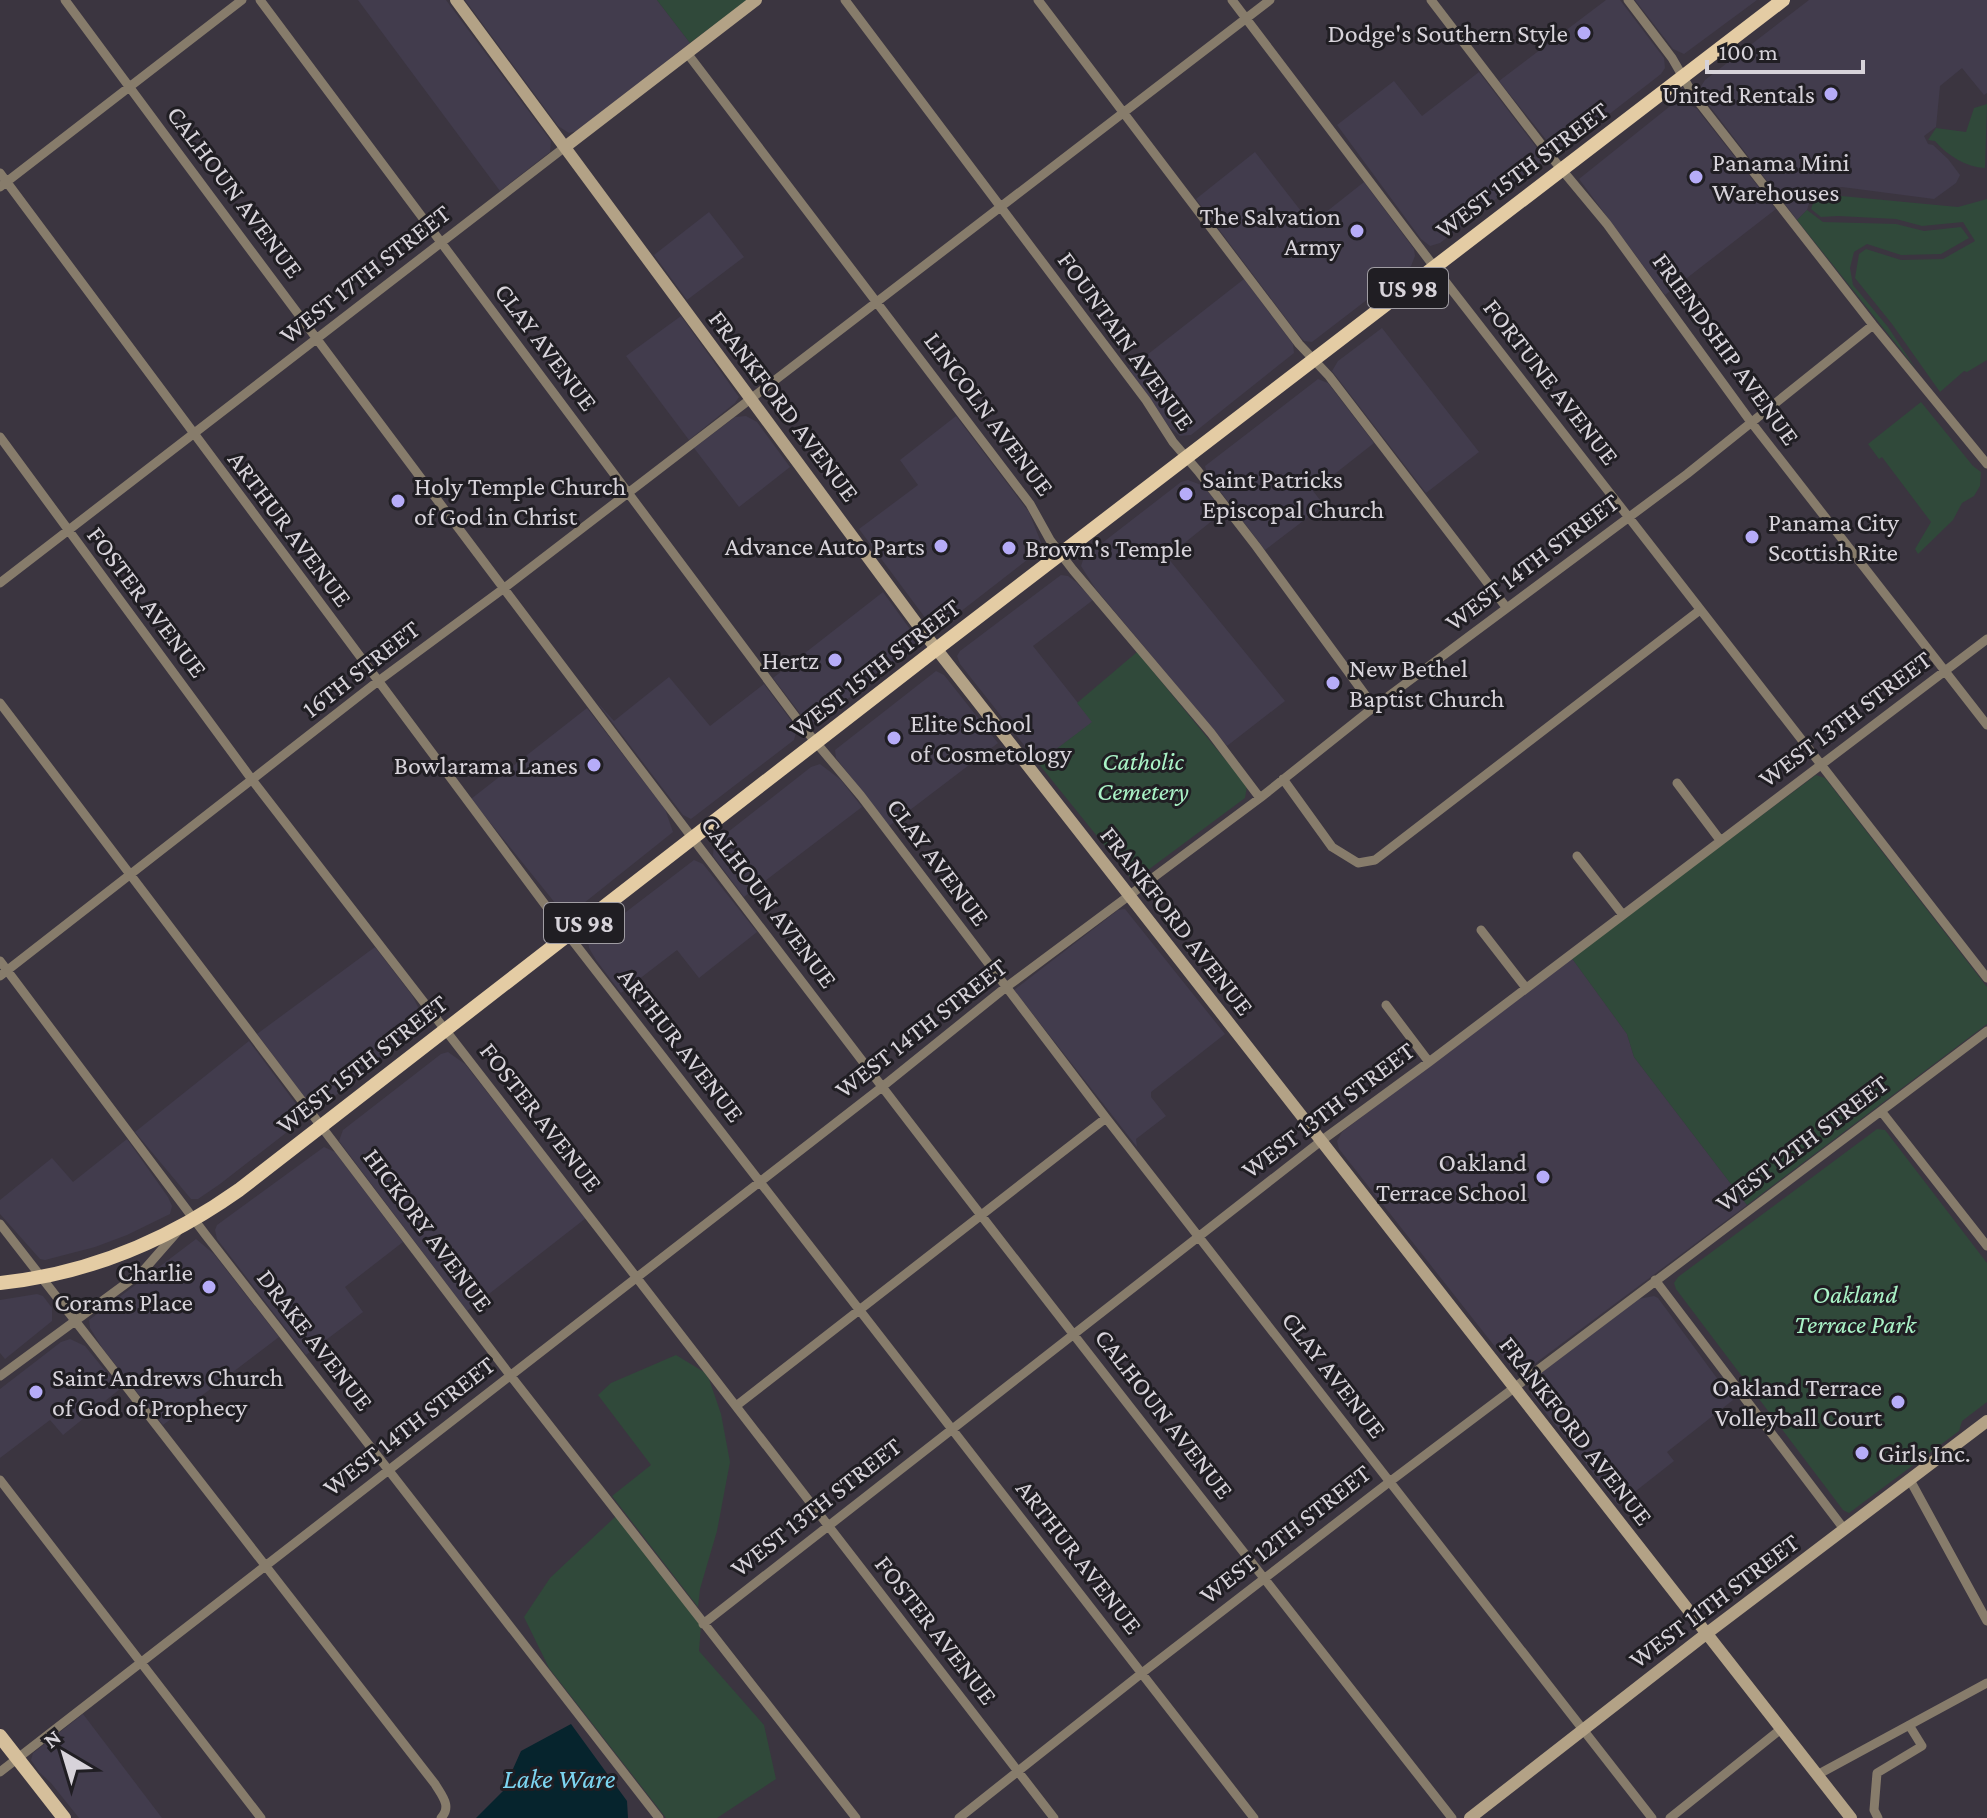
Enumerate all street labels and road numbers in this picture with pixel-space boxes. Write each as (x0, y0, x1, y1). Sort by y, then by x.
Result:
street label: WEST 15TH STREET (1430, 96, 1614, 244)
street label: CALHOUN AVENUE (161, 100, 309, 284)
street label: WEST 17TH STREET (274, 198, 456, 350)
street label: FOUNTAIN AVENUE (1052, 246, 1200, 436)
street label: FRIENDSHIP AVENUE (1647, 247, 1805, 451)
road number: US 98 (1368, 268, 1448, 308)
street label: CLAY AVENUE (489, 278, 603, 416)
street label: FORTUNE AVENUE (1477, 293, 1625, 471)
street label: FRANKFORD AVENUE (703, 305, 865, 507)
street label: LINCOLN AVENUE (918, 327, 1060, 501)
street label: ARTHUR AVENUE (222, 445, 358, 613)
street label: WEST 14TH STREET (1439, 487, 1625, 637)
street label: FOSTER AVENUE (81, 521, 213, 683)
street label: WEST 15TH STREET (784, 592, 966, 744)
street label: 16TH STREET (297, 614, 425, 724)
street label: WEST 13TH STREET (1753, 645, 1937, 793)
street label: CLAY AVENUE (881, 793, 995, 931)
street label: CALHOUN AVENUE (695, 810, 843, 994)
street label: FRANKFORD AVENUE (1094, 821, 1260, 1021)
road number: US 98 (544, 903, 624, 943)
street label: WEST 14TH STREET (829, 952, 1013, 1104)
street label: ARTHUR AVENUE (612, 962, 750, 1128)
street label: WEST 15TH STREET (271, 988, 453, 1140)
street label: WEST 13TH STREET (1236, 1036, 1420, 1184)
street label: FOSTER AVENUE (474, 1037, 608, 1197)
street label: WEST 12TH STREET (1710, 1069, 1894, 1217)
street label: HICKORY AVENUE (357, 1143, 499, 1317)
street label: DRAKE AVENUE (251, 1264, 379, 1416)
street label: CLAY AVENUE (1276, 1306, 1392, 1444)
street label: CALHOUN AVENUE (1089, 1323, 1239, 1505)
street label: FRANKFORD AVENUE (1493, 1331, 1659, 1531)
street label: WEST 14TH STREET (317, 1350, 501, 1502)
street label: WEST 13TH STREET (725, 1431, 907, 1583)
street label: WEST 12TH STREET (1194, 1458, 1376, 1610)
street label: ARTHUR AVENUE (1010, 1474, 1148, 1640)
street label: WEST 11TH STREET (1623, 1528, 1805, 1674)
street label: FOSTER AVENUE (869, 1550, 1003, 1710)

